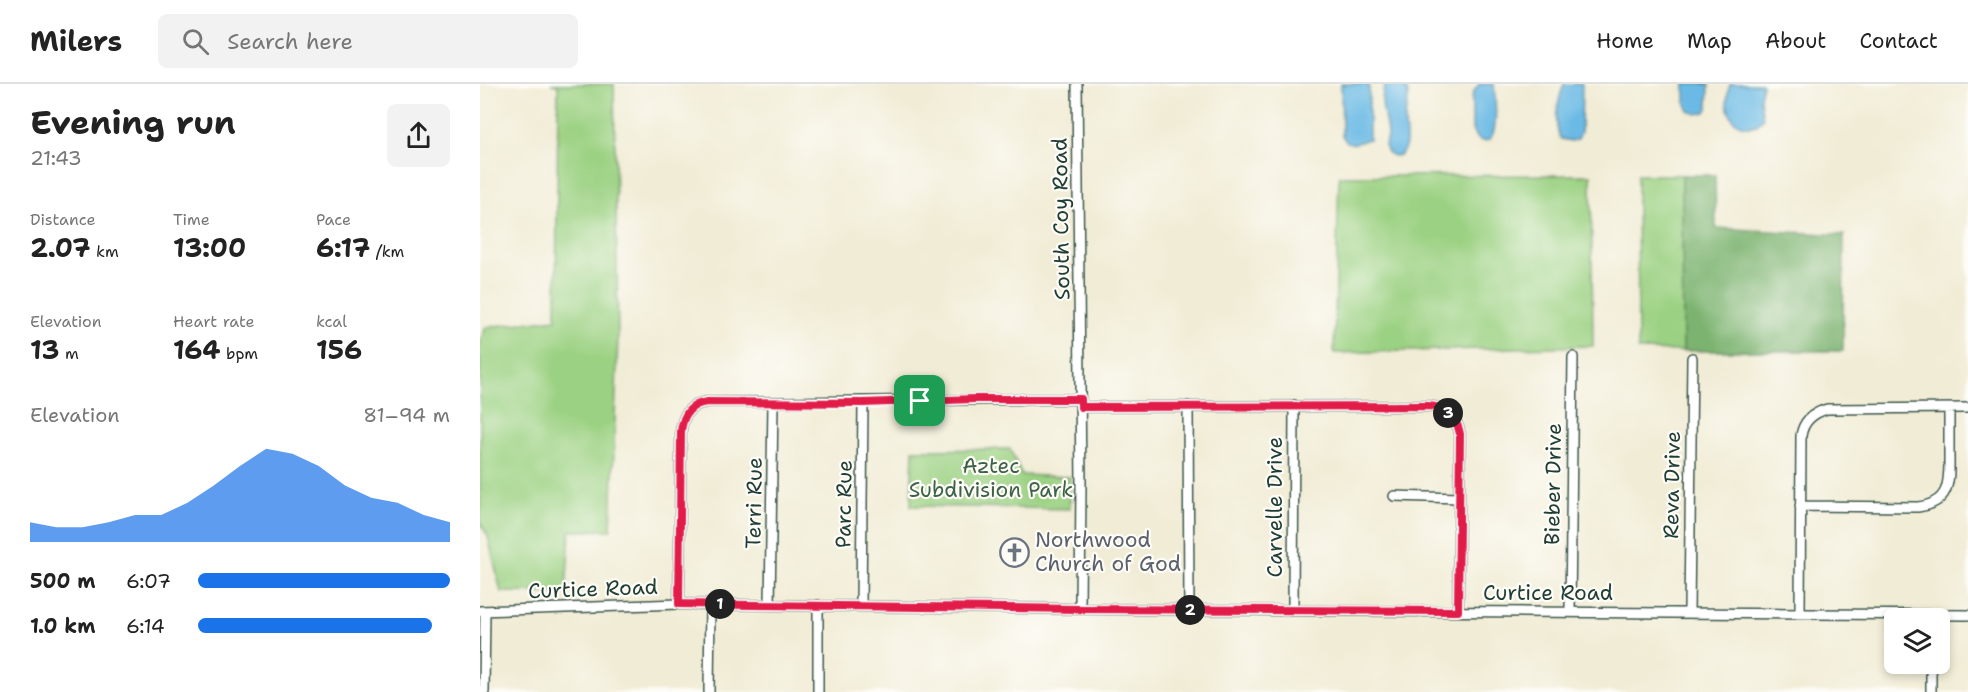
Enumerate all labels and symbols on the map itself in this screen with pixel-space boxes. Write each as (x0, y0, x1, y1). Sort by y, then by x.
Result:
street label: South Coy Road (1046, 138, 1076, 300)
pin (894, 375, 945, 426)
pin: 3 (1433, 398, 1463, 428)
street label: Bieber Drive (1538, 423, 1568, 545)
street label: Reva Drive (1657, 431, 1687, 539)
street label: Carvelle Drive (1261, 437, 1289, 577)
park label: Aztec Subdivision Park (909, 452, 1073, 504)
street label: Terri Rue (739, 457, 769, 549)
street label: Parc Rue (829, 460, 859, 548)
place label: Northwood Church of God (1035, 526, 1181, 578)
church icon: Northwood Church of God (998, 536, 1030, 568)
street label: Curtice Road (528, 573, 658, 605)
street label: Curtice Road (1483, 579, 1613, 607)
pin: 1 (705, 589, 735, 619)
pin: 2 (1175, 595, 1205, 625)

